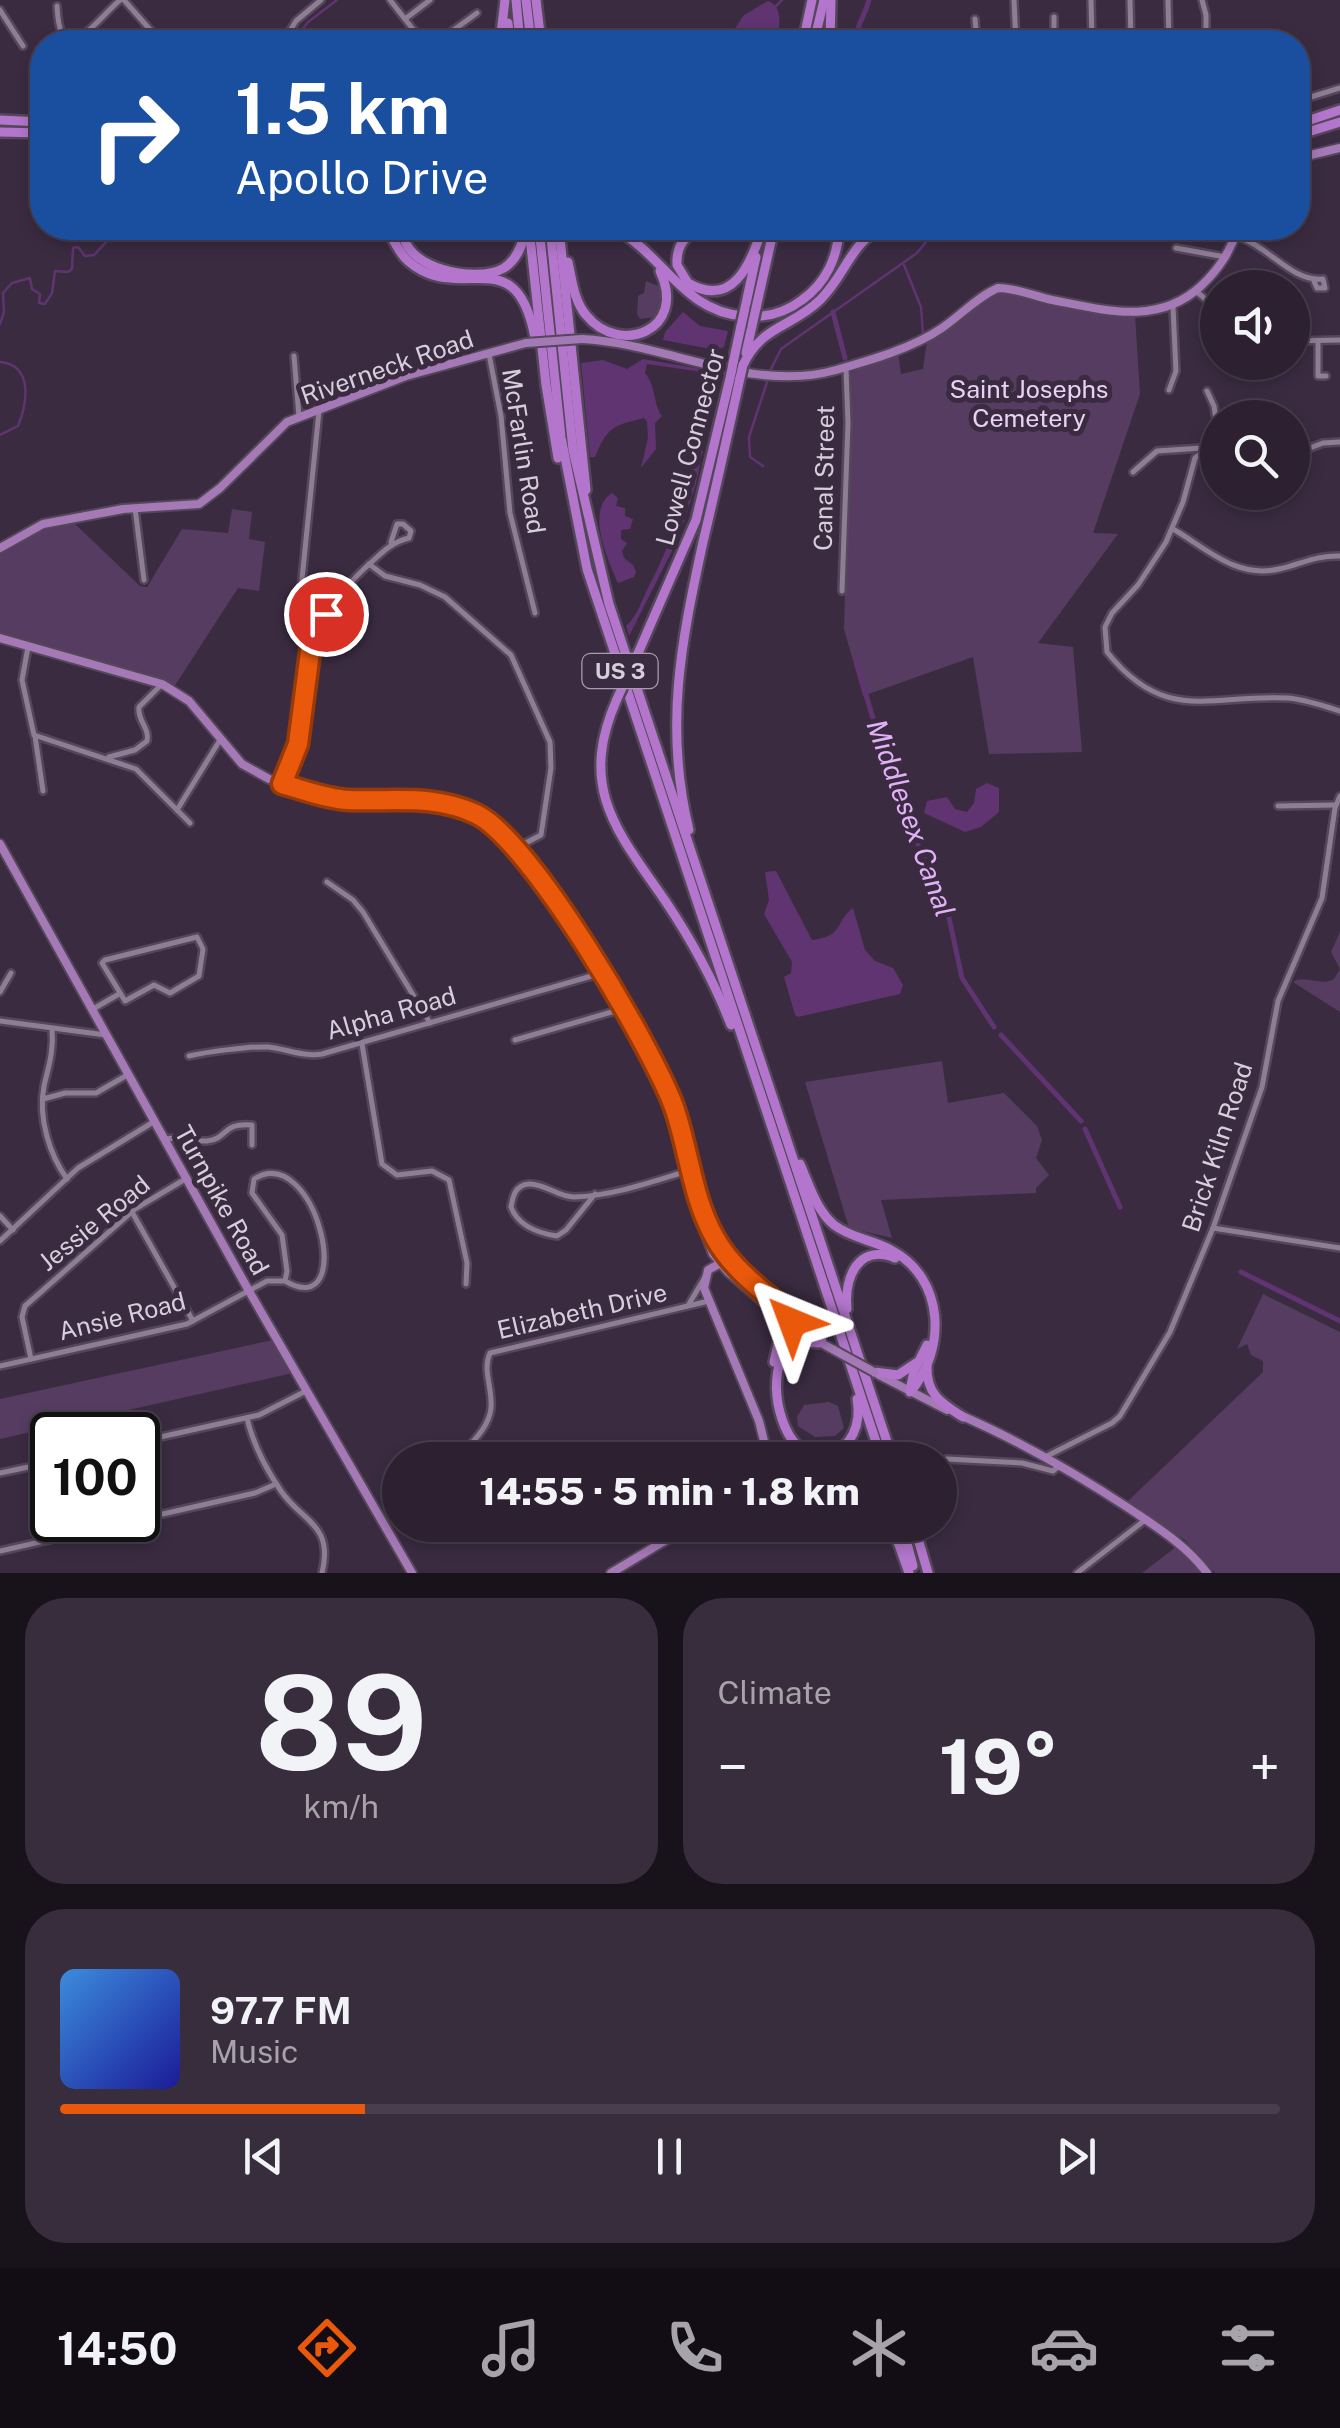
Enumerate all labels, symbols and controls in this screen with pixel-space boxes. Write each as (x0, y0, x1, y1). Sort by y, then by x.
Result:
text: 1.5 km (235, 67, 450, 150)
icon: right (70, 70, 200, 200)
text: Apollo Drive (235, 151, 488, 204)
map controls (1200, 270, 1310, 510)
button: sound (1200, 270, 1310, 380)
street label: Riverneck Road (297, 323, 477, 411)
street label: Lowell Connector (649, 345, 731, 549)
street label: McFarlin Road (496, 366, 552, 536)
park label: Saint Josephs Cemetery (950, 374, 1108, 433)
button: search (1200, 400, 1310, 510)
street label: Canal Street (808, 405, 840, 551)
pin (284, 572, 369, 657)
icon: arrive (299, 587, 354, 642)
road number: US 3 (582, 654, 658, 688)
water label: Middlesex Canal (860, 714, 963, 921)
street label: Alpha Road (323, 980, 459, 1046)
street label: Brick Kiln Road (1175, 1058, 1259, 1236)
street label: Turnpike Road (169, 1120, 275, 1280)
street label: Jessie Road (32, 1169, 156, 1277)
position arrow (740, 1270, 844, 1374)
street label: Elizabeth Drive (494, 1277, 670, 1345)
street label: Ansie Road (55, 1286, 189, 1346)
speed limit sign: 100 (30, 1412, 160, 1542)
text: 14:55 · 5 min · 1.8 km (479, 1469, 860, 1514)
text: 89 (255, 1647, 428, 1799)
text: Climate (718, 1674, 832, 1711)
text: 19° (939, 1723, 1058, 1811)
text: − (718, 1735, 748, 1799)
text: + (1250, 1735, 1280, 1799)
text: km/h (304, 1788, 379, 1825)
text: 97.7 FM (210, 1988, 352, 2033)
text: Music (210, 2033, 298, 2070)
icon: previous (236, 2129, 291, 2184)
icon: pause (642, 2129, 697, 2184)
icon: next (1049, 2129, 1104, 2184)
icon: directions (292, 2313, 362, 2383)
icon: music (476, 2313, 546, 2383)
icon: phone (660, 2313, 730, 2383)
icon: climate (844, 2313, 914, 2383)
icon: car (1029, 2313, 1099, 2383)
icon: filters (1213, 2313, 1283, 2383)
text: 14:50 (57, 2322, 177, 2375)

